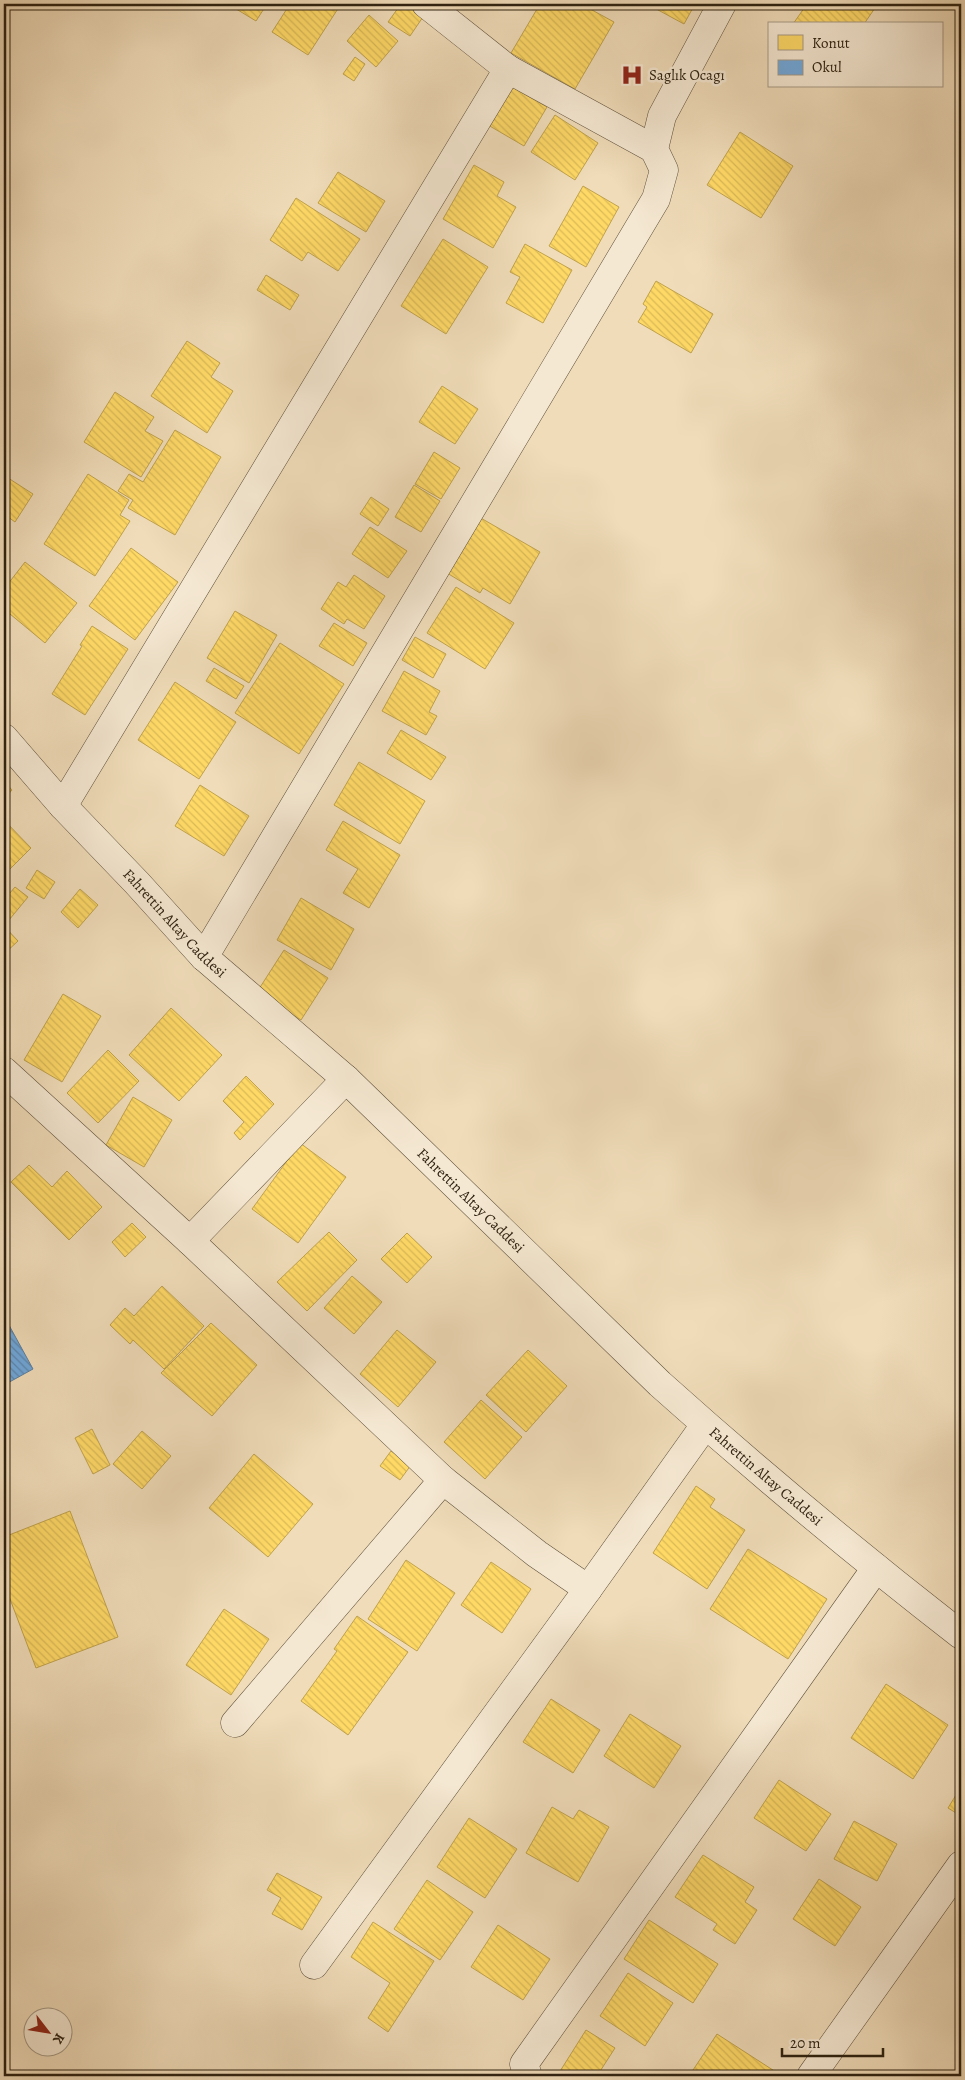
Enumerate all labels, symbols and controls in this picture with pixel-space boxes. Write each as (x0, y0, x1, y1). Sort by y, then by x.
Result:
legend (768, 22, 942, 88)
text: Konut (812, 33, 850, 53)
text: Okul (812, 57, 842, 77)
hospital icon: Saglık Ocagı (619, 62, 645, 88)
place label: Saglık Ocagı (649, 65, 725, 85)
street label: Fahrettin Altay Caddesi (119, 864, 231, 982)
street label: Fahrettin Altay Caddesi (413, 1143, 529, 1257)
street label: Fahrettin Altay Caddesi (705, 1422, 827, 1530)
north arrow (22, 2008, 72, 2058)
scale bar (782, 2025, 884, 2057)
text: K (48, 2030, 69, 2048)
text: 20 m (790, 2033, 821, 2053)

